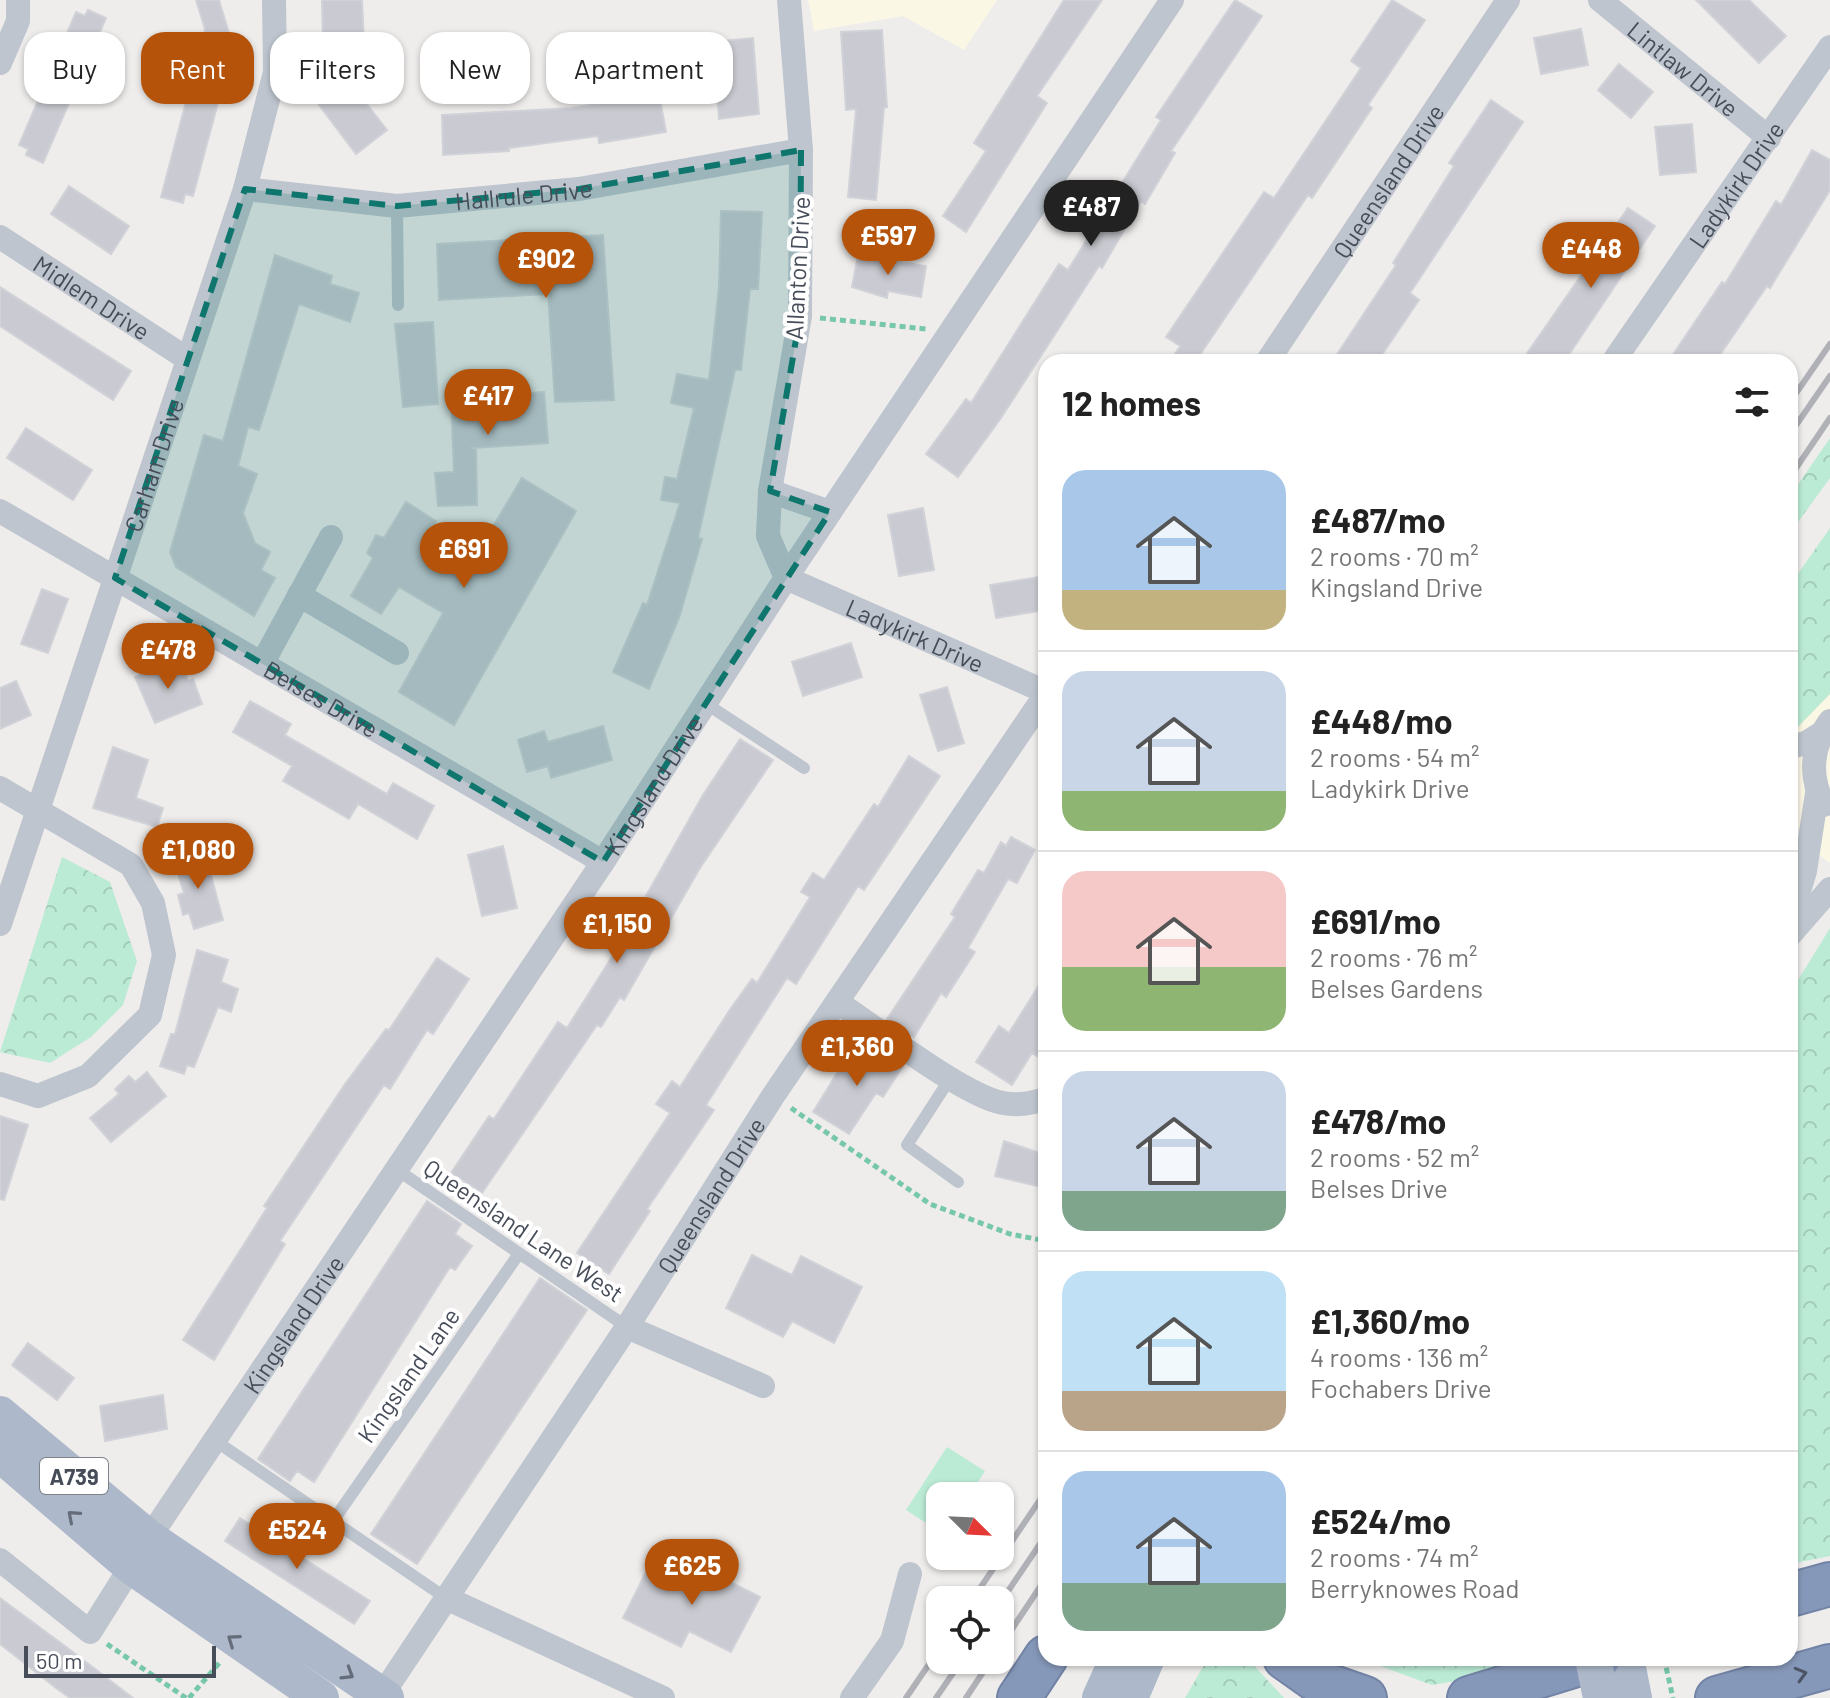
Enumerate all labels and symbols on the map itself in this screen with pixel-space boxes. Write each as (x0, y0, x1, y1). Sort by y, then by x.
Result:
street label: Lintlaw Drive (1622, 14, 1745, 122)
street label: Queensland Drive (1326, 98, 1449, 263)
street label: Ladykirk Drive (1682, 115, 1789, 253)
street label: Hallrule Drive (454, 172, 594, 215)
pin: £487 (1044, 180, 1138, 248)
street label: Allanton Drive (779, 196, 815, 340)
pin: £597 (841, 209, 935, 277)
pin: £448 (1544, 222, 1638, 290)
pin: £902 (499, 232, 593, 300)
street label: Midlem Drive (29, 249, 156, 345)
pin: £417 (441, 369, 535, 437)
street label: Carham Drive (117, 394, 189, 535)
pin: £691 (417, 522, 511, 590)
street label: Ladykirk Drive (842, 592, 989, 678)
pin: £478 (121, 623, 215, 691)
street label: Belses Drive (259, 654, 384, 743)
street label: Kingsland Drive (597, 710, 708, 860)
pin: £1,080 (133, 823, 263, 891)
pin: £1,150 (552, 897, 682, 965)
pin: £1,360 (792, 1020, 922, 1088)
street label: Queensland Drive (650, 1112, 771, 1278)
street label: Queensland Lane West (419, 1152, 629, 1308)
street label: Kingsland Drive (236, 1250, 349, 1399)
street label: Kingsland Lane (351, 1302, 465, 1448)
road number: A739 (40, 1458, 108, 1494)
north arrow (926, 1482, 1014, 1570)
pin: £524 (250, 1503, 344, 1571)
one-way arrow (67, 1512, 82, 1526)
pin: £625 (645, 1539, 739, 1607)
one-way arrow (227, 1635, 241, 1650)
scale bar (24, 1642, 216, 1678)
one-way arrow (339, 1664, 354, 1679)
one-way arrow (1793, 1667, 1807, 1683)

